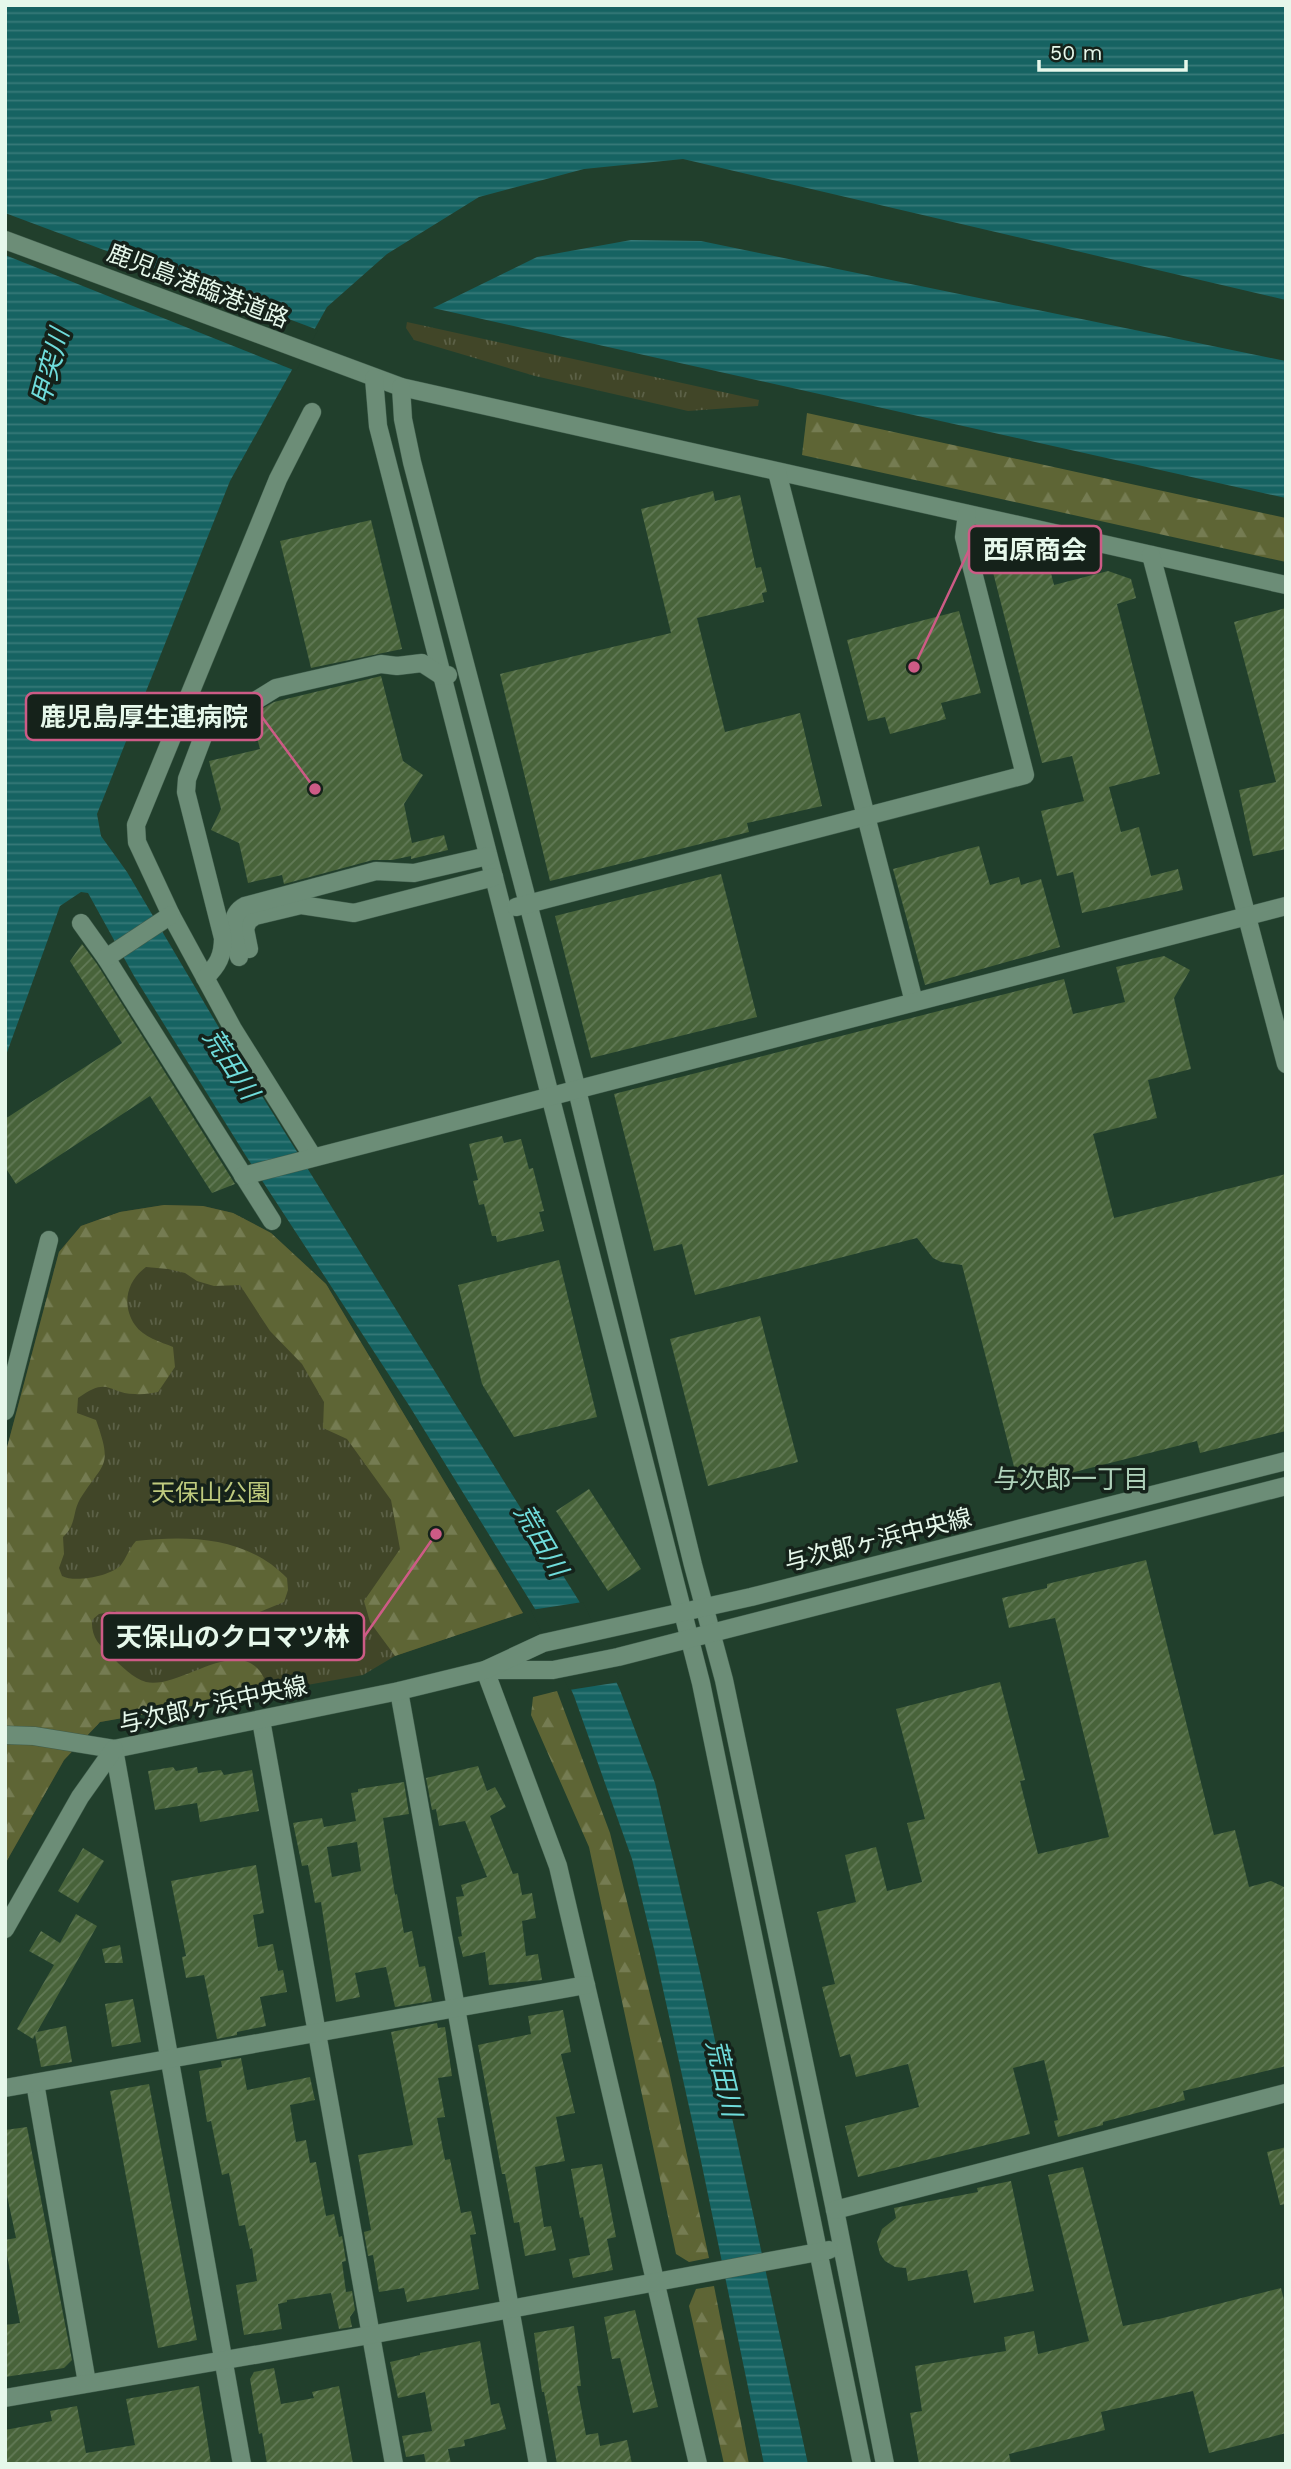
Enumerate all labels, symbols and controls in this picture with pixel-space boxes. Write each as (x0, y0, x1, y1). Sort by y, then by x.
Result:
scale bar (1039, 28, 1186, 72)
text: 50 m (1050, 40, 1102, 65)
street label: 鹿児島港臨港道路 (103, 239, 293, 333)
water label: 甲突川 (25, 323, 75, 409)
callout: 西原商会 (969, 526, 1101, 573)
text: 西原商会 (983, 535, 1087, 565)
callout: 鹿児島厚生連病院 (26, 693, 262, 740)
text: 鹿児島厚生連病院 (40, 702, 248, 732)
water label: 荒田川 (197, 1023, 266, 1107)
district label: 与次郎一丁目 (993, 1464, 1149, 1494)
park label: 天保山公園 (151, 1479, 271, 1507)
water label: 荒田川 (509, 1499, 575, 1584)
street label: 与次郎ヶ浜中央線 (781, 1503, 975, 1577)
callout: 天保山のクロマツ林 (102, 1613, 364, 1660)
text: 天保山のクロマツ林 (116, 1622, 350, 1652)
street label: 与次郎ヶ浜中央線 (116, 1671, 310, 1739)
water label: 荒田川 (701, 2037, 748, 2122)

